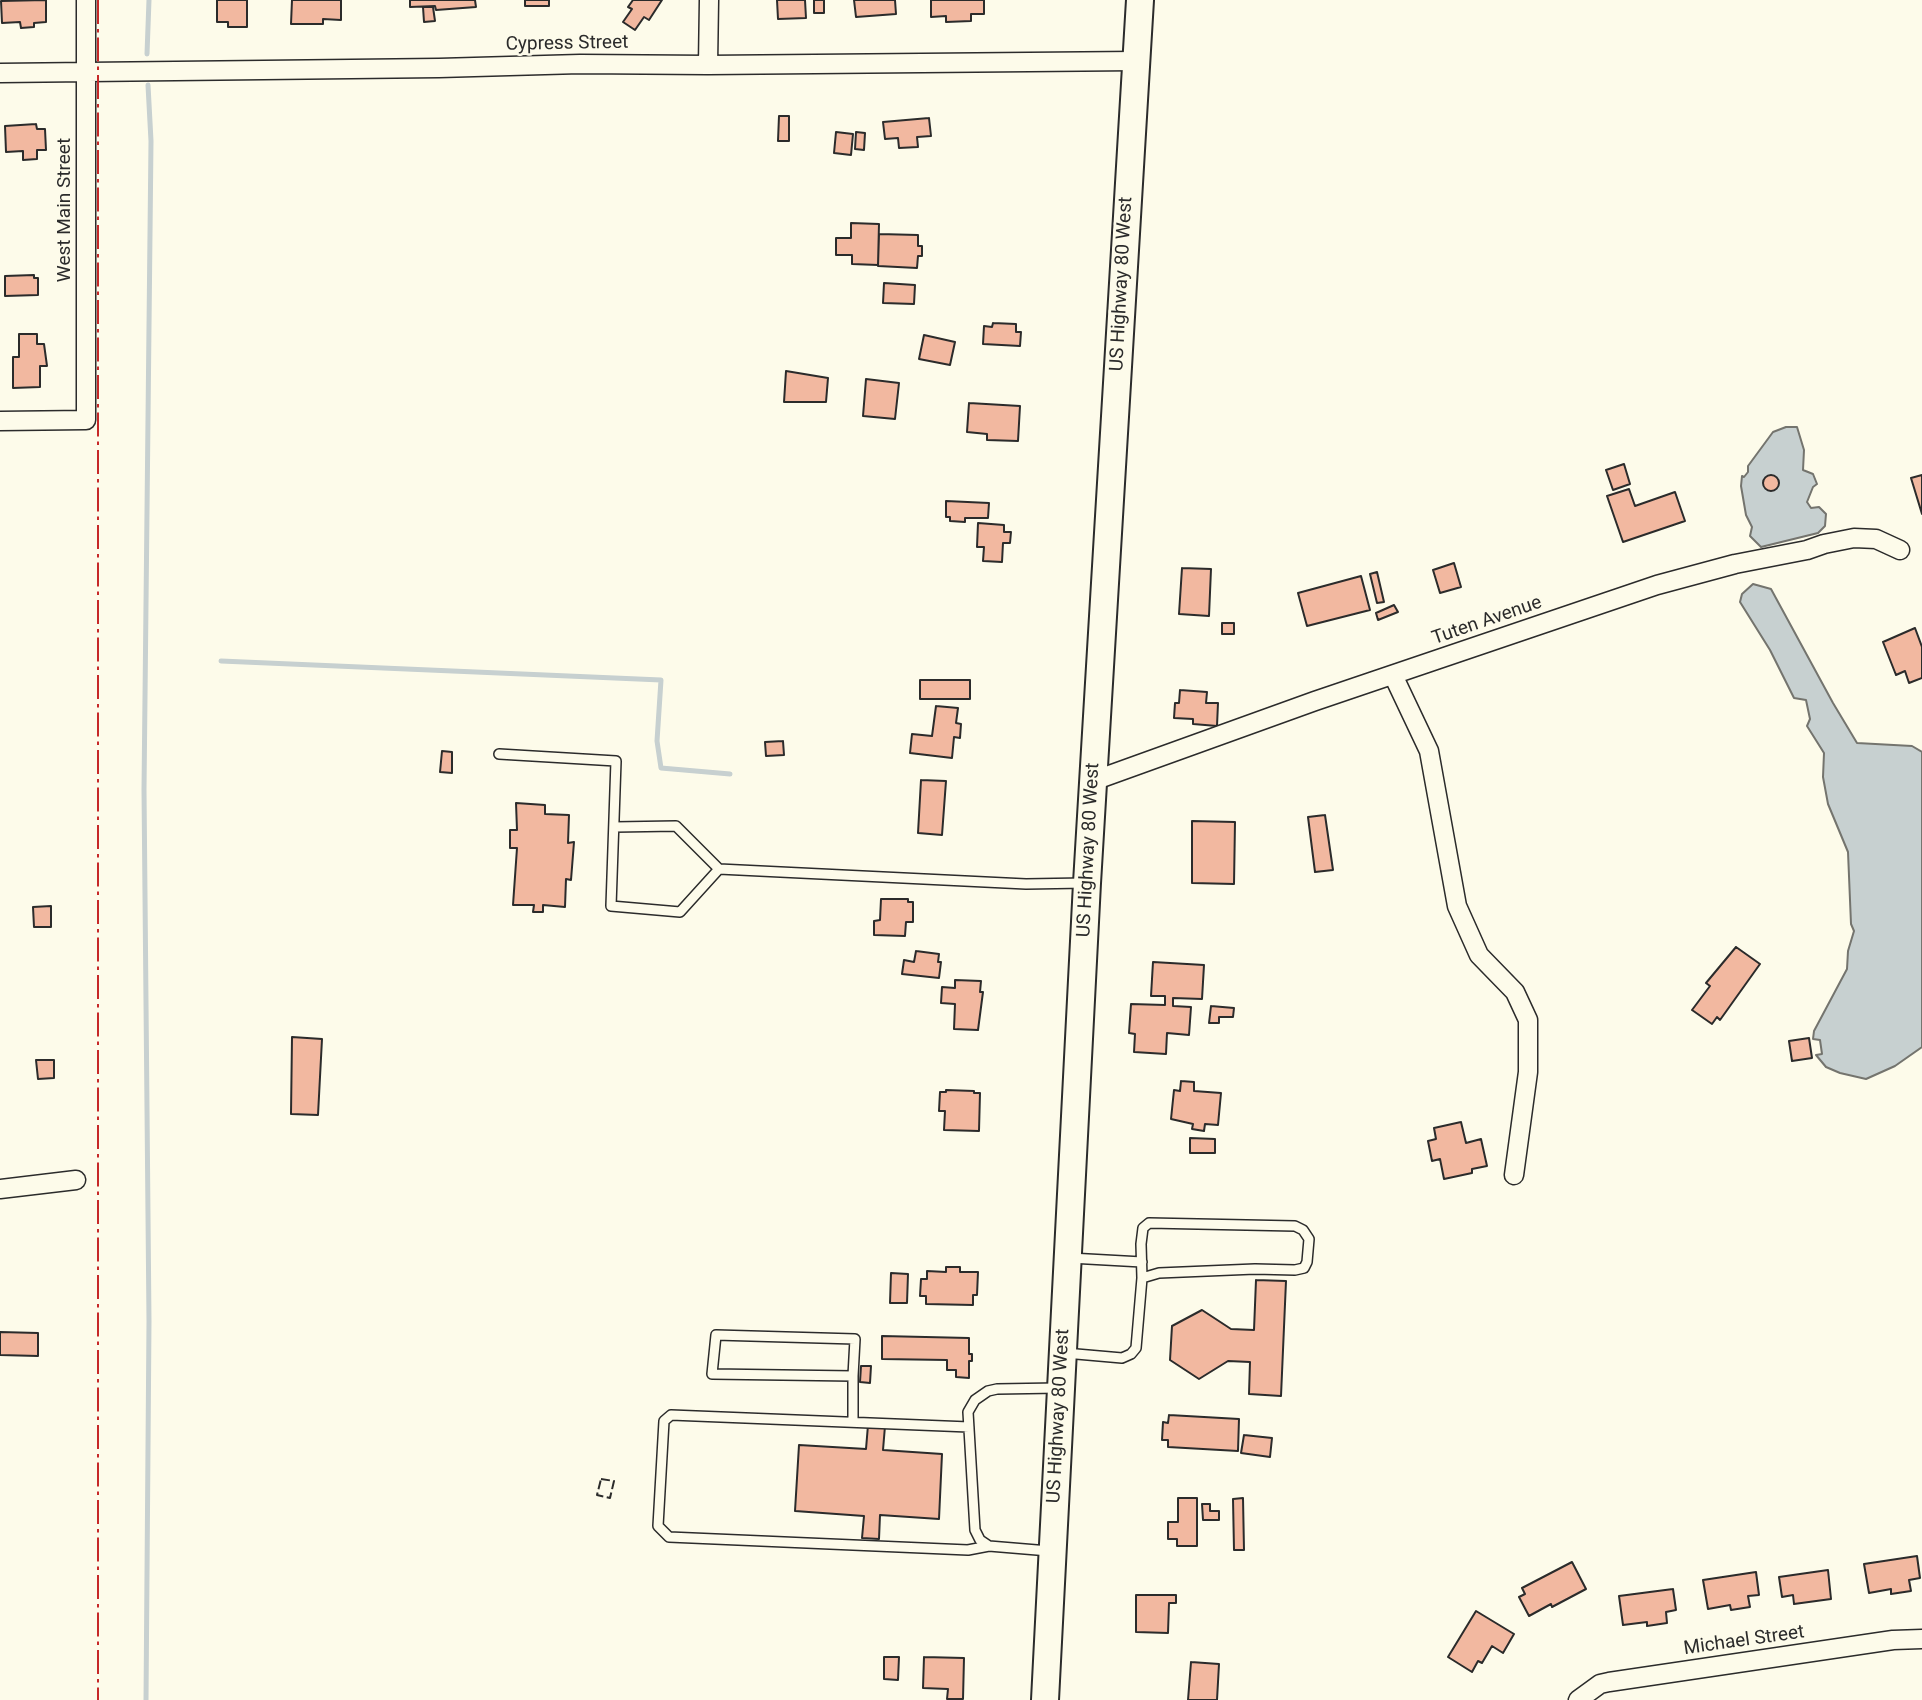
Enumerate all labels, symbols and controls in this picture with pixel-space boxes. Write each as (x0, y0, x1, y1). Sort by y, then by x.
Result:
street label: Cypress Street (505, 32, 629, 56)
street label: West Main Street (54, 138, 76, 282)
street label: US Highway 80 West (1106, 196, 1138, 372)
street label: Tuten Avenue (1429, 592, 1545, 650)
street label: US Highway 80 West (1073, 762, 1105, 938)
street label: US Highway 80 West (1043, 1328, 1075, 1504)
street label: Michael Street (1682, 1621, 1806, 1661)

